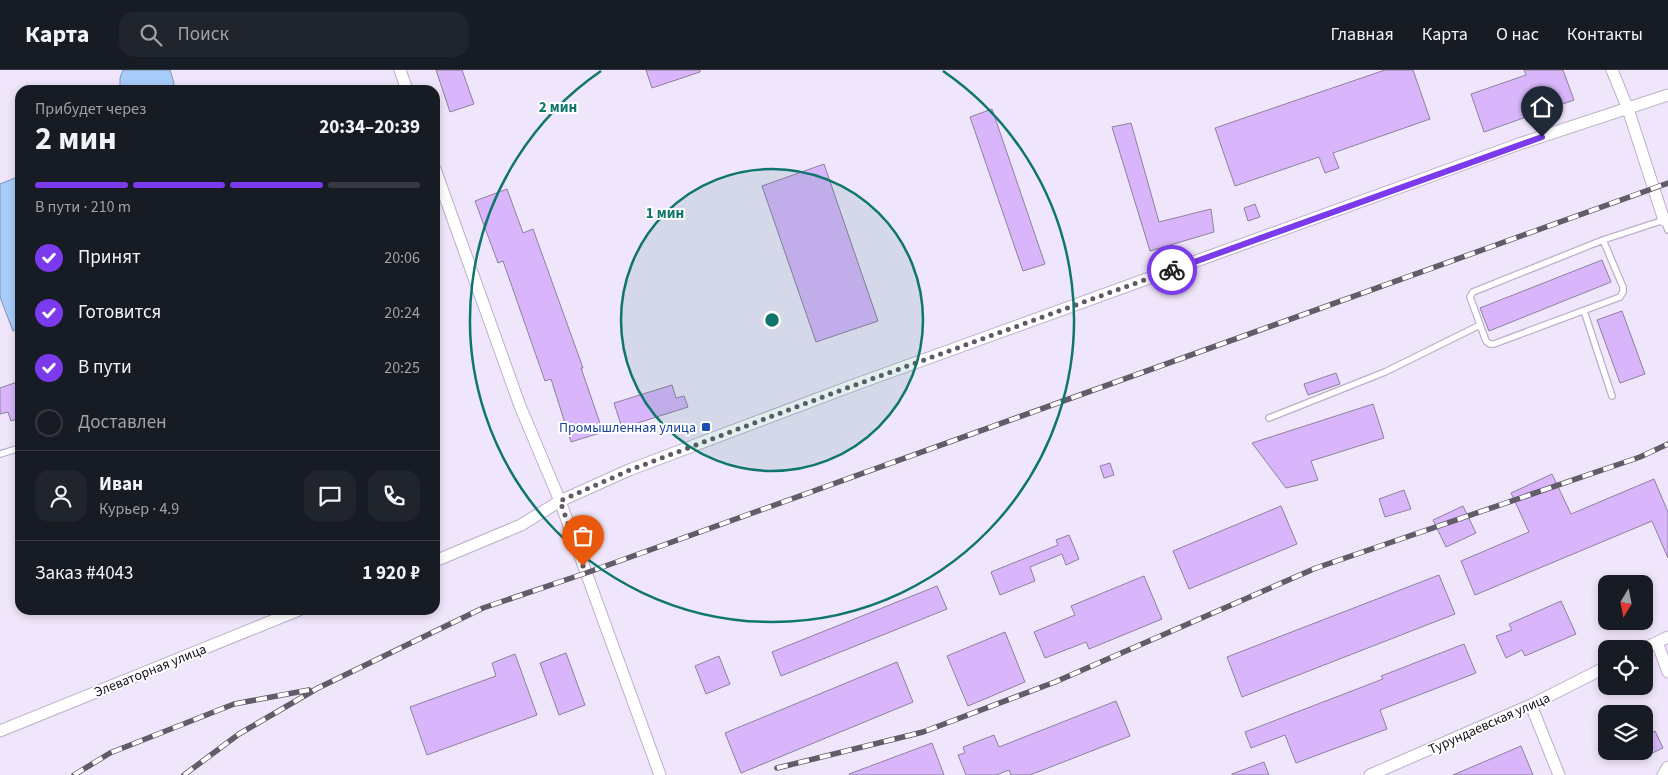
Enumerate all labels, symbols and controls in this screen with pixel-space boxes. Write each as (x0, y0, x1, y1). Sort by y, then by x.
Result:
search box (119, 12, 469, 57)
text: Карта (25, 17, 89, 52)
icon: search (137, 21, 165, 49)
text: Поиск (177, 21, 229, 48)
text: Главная (1331, 22, 1394, 47)
text: Карта (1422, 22, 1468, 47)
text: О нас (1496, 22, 1539, 47)
text: Контакты (1567, 22, 1643, 47)
pin (1521, 86, 1563, 137)
icon: home (1528, 93, 1556, 121)
text: 2 мин (539, 97, 577, 118)
text: Прибудет через (35, 98, 146, 120)
text: 20:34–20:39 (319, 114, 420, 141)
text: 2 мин (35, 116, 117, 162)
text: В пути · 210 m (35, 196, 131, 218)
text: 1 мин (646, 203, 684, 224)
icon: check (35, 244, 63, 272)
text: Принят (78, 244, 141, 271)
courier (1147, 245, 1197, 295)
text: 20:06 (384, 247, 420, 269)
icon: bike (1158, 256, 1186, 284)
icon: check (35, 299, 63, 327)
text: Готовится (78, 299, 161, 326)
text: 20:24 (384, 302, 420, 324)
centre of rings (763, 311, 781, 329)
icon: check (35, 354, 63, 382)
text: В пути (78, 354, 132, 381)
text: 20:25 (384, 357, 420, 379)
text: Доставлен (78, 409, 167, 436)
place label: Промышленная улица (559, 418, 696, 438)
marker: Промышленная улица (700, 421, 712, 433)
button: person (35, 470, 87, 522)
button: chat (304, 470, 356, 522)
button: phone (368, 470, 420, 522)
text: Иван (99, 471, 143, 498)
text: Курьер · 4.9 (99, 498, 179, 520)
pin (562, 515, 604, 566)
icon: bag (569, 522, 597, 550)
text: Заказ #4043 (35, 560, 134, 587)
text: 1 920 ₽ (362, 560, 420, 587)
north arrow (1598, 575, 1652, 630)
map controls (1598, 575, 1653, 760)
street label: Элеваторная улица (91, 639, 210, 703)
button: locate (1598, 640, 1653, 695)
street label: Турундаевская улица (1425, 688, 1553, 760)
button: layers (1598, 705, 1653, 760)

